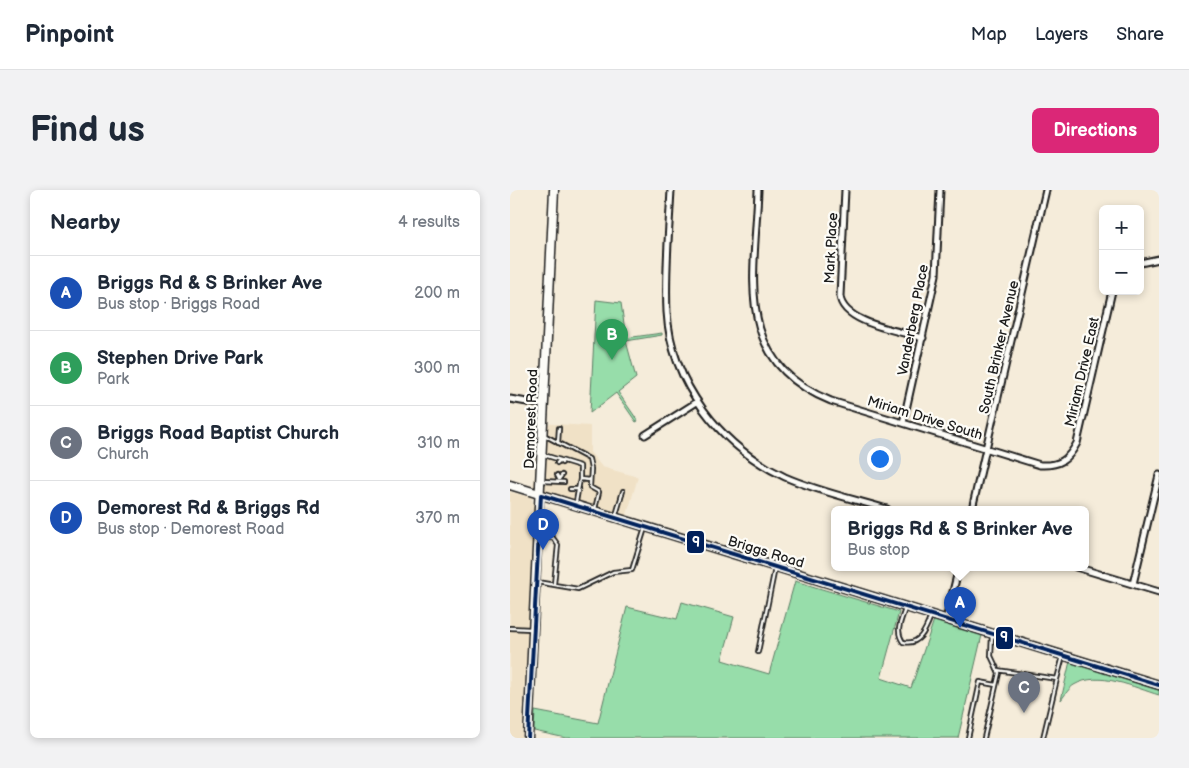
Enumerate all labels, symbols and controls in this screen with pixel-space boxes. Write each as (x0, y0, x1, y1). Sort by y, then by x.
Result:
text: Pinpoint (25, 20, 114, 49)
text: Map (971, 24, 1007, 45)
text: Layers (1035, 24, 1088, 45)
text: Share (1116, 24, 1164, 45)
button: Directions (1032, 108, 1159, 153)
text: Find us (30, 109, 145, 152)
map controls (1099, 205, 1144, 295)
button: + (1099, 205, 1144, 250)
text: Nearby (50, 210, 120, 235)
street label: Mark Place (821, 212, 841, 284)
text: 4 results (398, 213, 460, 232)
button: − (1099, 250, 1144, 295)
street label: Vanderberg Place (894, 263, 932, 377)
text: Briggs Rd & S Brinker Ave (97, 272, 322, 295)
street label: South Brinker Avenue (975, 279, 1023, 415)
text: A (61, 284, 71, 303)
text: 200 m (414, 284, 460, 303)
text: Bus stop · Briggs Road (97, 295, 260, 314)
street label: Miriam Drive East (1061, 315, 1103, 428)
pin: B (596, 319, 628, 360)
text: Stephen Drive Park (97, 347, 263, 370)
text: B (60, 359, 72, 378)
text: 300 m (414, 359, 460, 378)
street label: Demorest Road (521, 369, 541, 469)
text: Park (97, 370, 129, 389)
street label: Miriam Drive South (865, 392, 985, 444)
text: Briggs Road Baptist Church (97, 422, 339, 445)
text: C (60, 434, 72, 453)
text: 310 m (417, 434, 460, 453)
text: Church (97, 445, 149, 464)
your location (867, 446, 893, 472)
text: Demorest Rd & Briggs Rd (97, 497, 320, 520)
popup (831, 506, 1089, 571)
text: D (60, 509, 72, 528)
text: 370 m (415, 509, 460, 528)
pin: D (527, 509, 559, 550)
text: Briggs Rd & S Brinker Ave (847, 518, 1073, 541)
text: Bus stop · Demorest Road (97, 520, 284, 539)
line badge: 9 (686, 530, 705, 554)
street label: Briggs Road (726, 532, 806, 572)
text: 9 (692, 534, 700, 551)
text: Bus stop (847, 541, 910, 560)
pin: A (944, 587, 976, 628)
line badge: 9 (995, 626, 1014, 650)
text: 9 (1000, 629, 1008, 646)
pin: C (1008, 672, 1040, 713)

